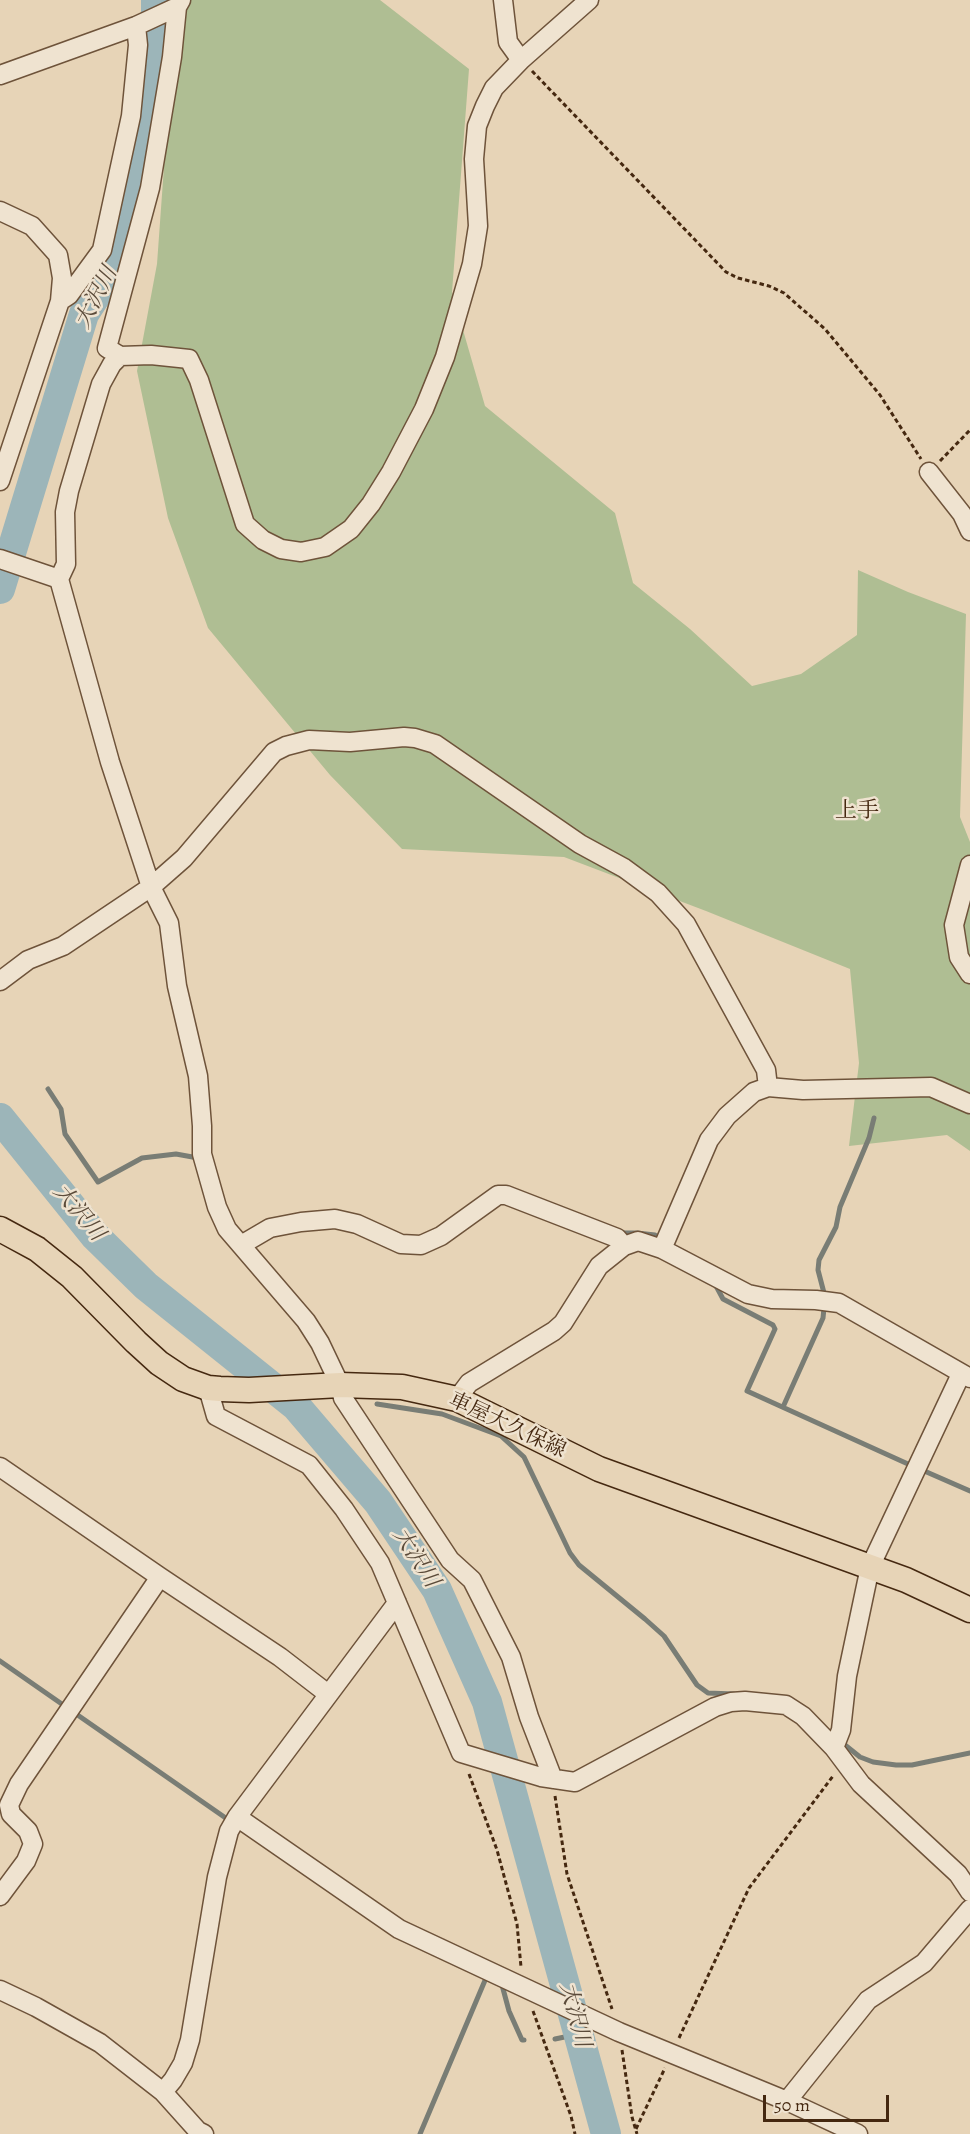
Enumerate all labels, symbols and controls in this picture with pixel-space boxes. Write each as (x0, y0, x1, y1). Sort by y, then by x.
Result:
water label: 大沢川 (70, 263, 124, 333)
district label: 上手 (835, 799, 879, 825)
water label: 大沢川 (47, 1179, 109, 1247)
street label: 車屋大久保線 (445, 1388, 569, 1464)
water label: 大沢川 (386, 1523, 444, 1593)
water label: 大沢川 (553, 1980, 595, 2050)
scale bar (766, 2083, 892, 2121)
text: 50 m (774, 2093, 810, 2117)

